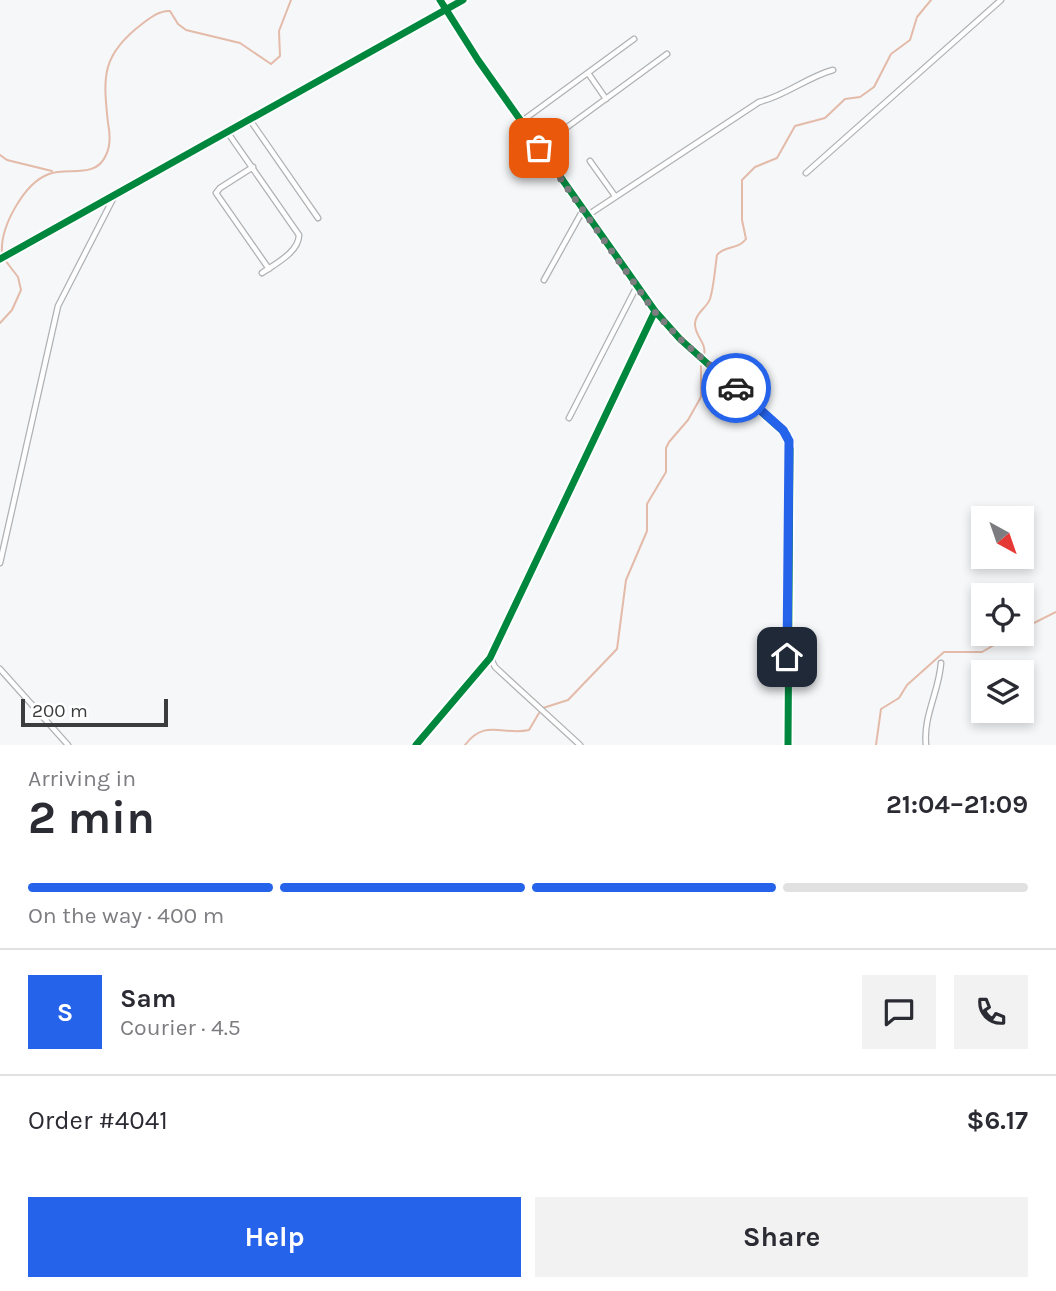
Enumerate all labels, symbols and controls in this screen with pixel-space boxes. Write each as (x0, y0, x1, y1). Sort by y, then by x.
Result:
pin (509, 118, 569, 178)
icon: bag (520, 129, 558, 167)
courier (701, 353, 771, 423)
icon: car (717, 369, 755, 407)
north arrow (971, 506, 1034, 569)
map controls (971, 506, 1034, 723)
button: locate (971, 583, 1034, 646)
pin (757, 627, 817, 687)
icon: home (768, 638, 806, 676)
button: layers (971, 660, 1034, 723)
scale bar (21, 696, 168, 728)
text: 200 m (32, 700, 88, 722)
text: Arriving in (28, 765, 136, 792)
text: 21:04–21:09 (886, 789, 1028, 820)
text: 2 min (28, 791, 155, 845)
text: On the way · 400 m (28, 902, 224, 929)
button: chat (862, 975, 936, 1049)
button: phone (954, 975, 1028, 1049)
text: Sam (120, 983, 176, 1014)
text: S (57, 997, 73, 1028)
text: Courier · 4.5 (120, 1014, 241, 1041)
text: Order #4041 (28, 1105, 168, 1136)
text: $6.17 (967, 1105, 1028, 1136)
button: Help (28, 1197, 521, 1277)
button: Share (535, 1197, 1028, 1277)

